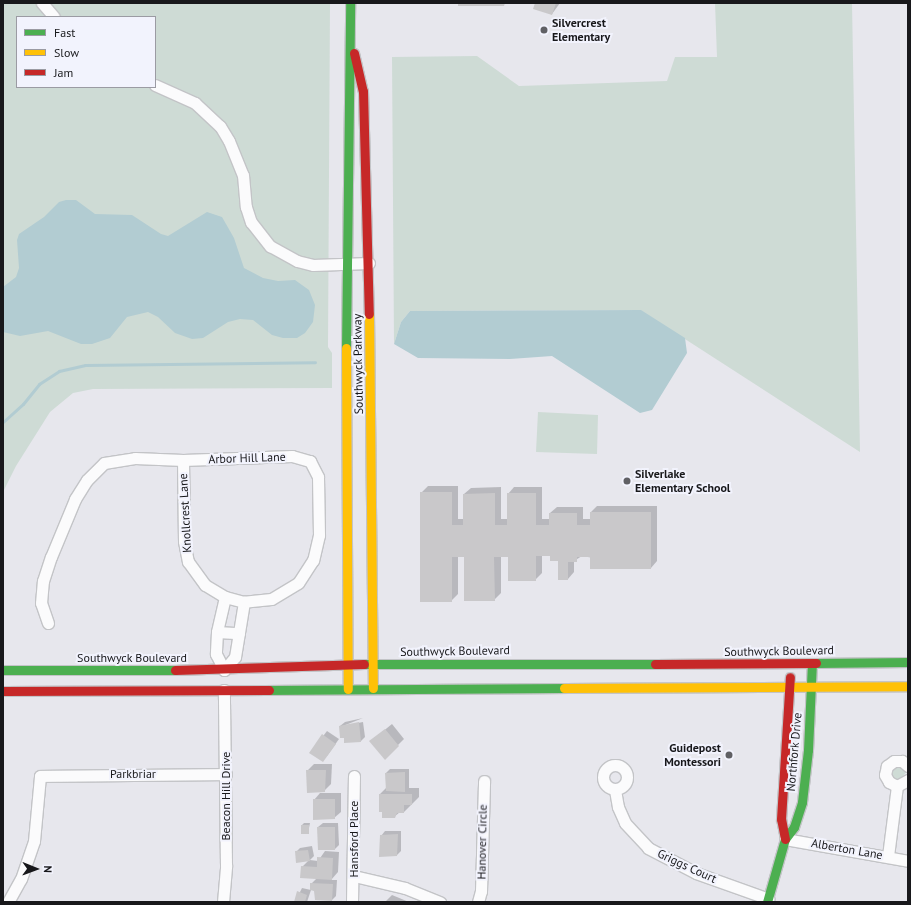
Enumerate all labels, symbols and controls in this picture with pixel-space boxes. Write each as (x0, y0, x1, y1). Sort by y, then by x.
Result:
legend (16, 16, 156, 88)
place label: Silvercrest Elementary (552, 16, 610, 44)
text: Fast (54, 25, 75, 40)
marker: Silvercrest Elementary (539, 25, 549, 35)
text: Slow (54, 45, 79, 60)
text: Jam (54, 65, 73, 80)
street label: Southwyck Parkway (350, 313, 366, 415)
street label: Arbor Hill Lane (208, 449, 286, 467)
place label: Silverlake Elementary School (635, 467, 731, 495)
street label: Knollcrest Lane (176, 473, 194, 553)
marker: Silverlake Elementary School (622, 476, 632, 486)
street label: Southwyck Boulevard (400, 643, 510, 659)
street label: Southwyck Boulevard (724, 643, 834, 659)
street label: Southwyck Boulevard (77, 651, 187, 665)
street label: Northfork Drive (783, 712, 805, 792)
place label: Guidepost Montessori (664, 741, 721, 769)
marker: Guidepost Montessori (724, 750, 734, 760)
street label: Beacon Hill Drive (219, 752, 233, 840)
street label: Parkbriar (110, 767, 156, 781)
street label: Hansford Place (347, 801, 361, 877)
street label: Hanover Circle (474, 804, 490, 880)
street label: Alberton Lane (810, 836, 884, 862)
street label: Griggs Court (655, 846, 719, 886)
north arrow (16, 849, 56, 889)
text: N (41, 865, 55, 873)

